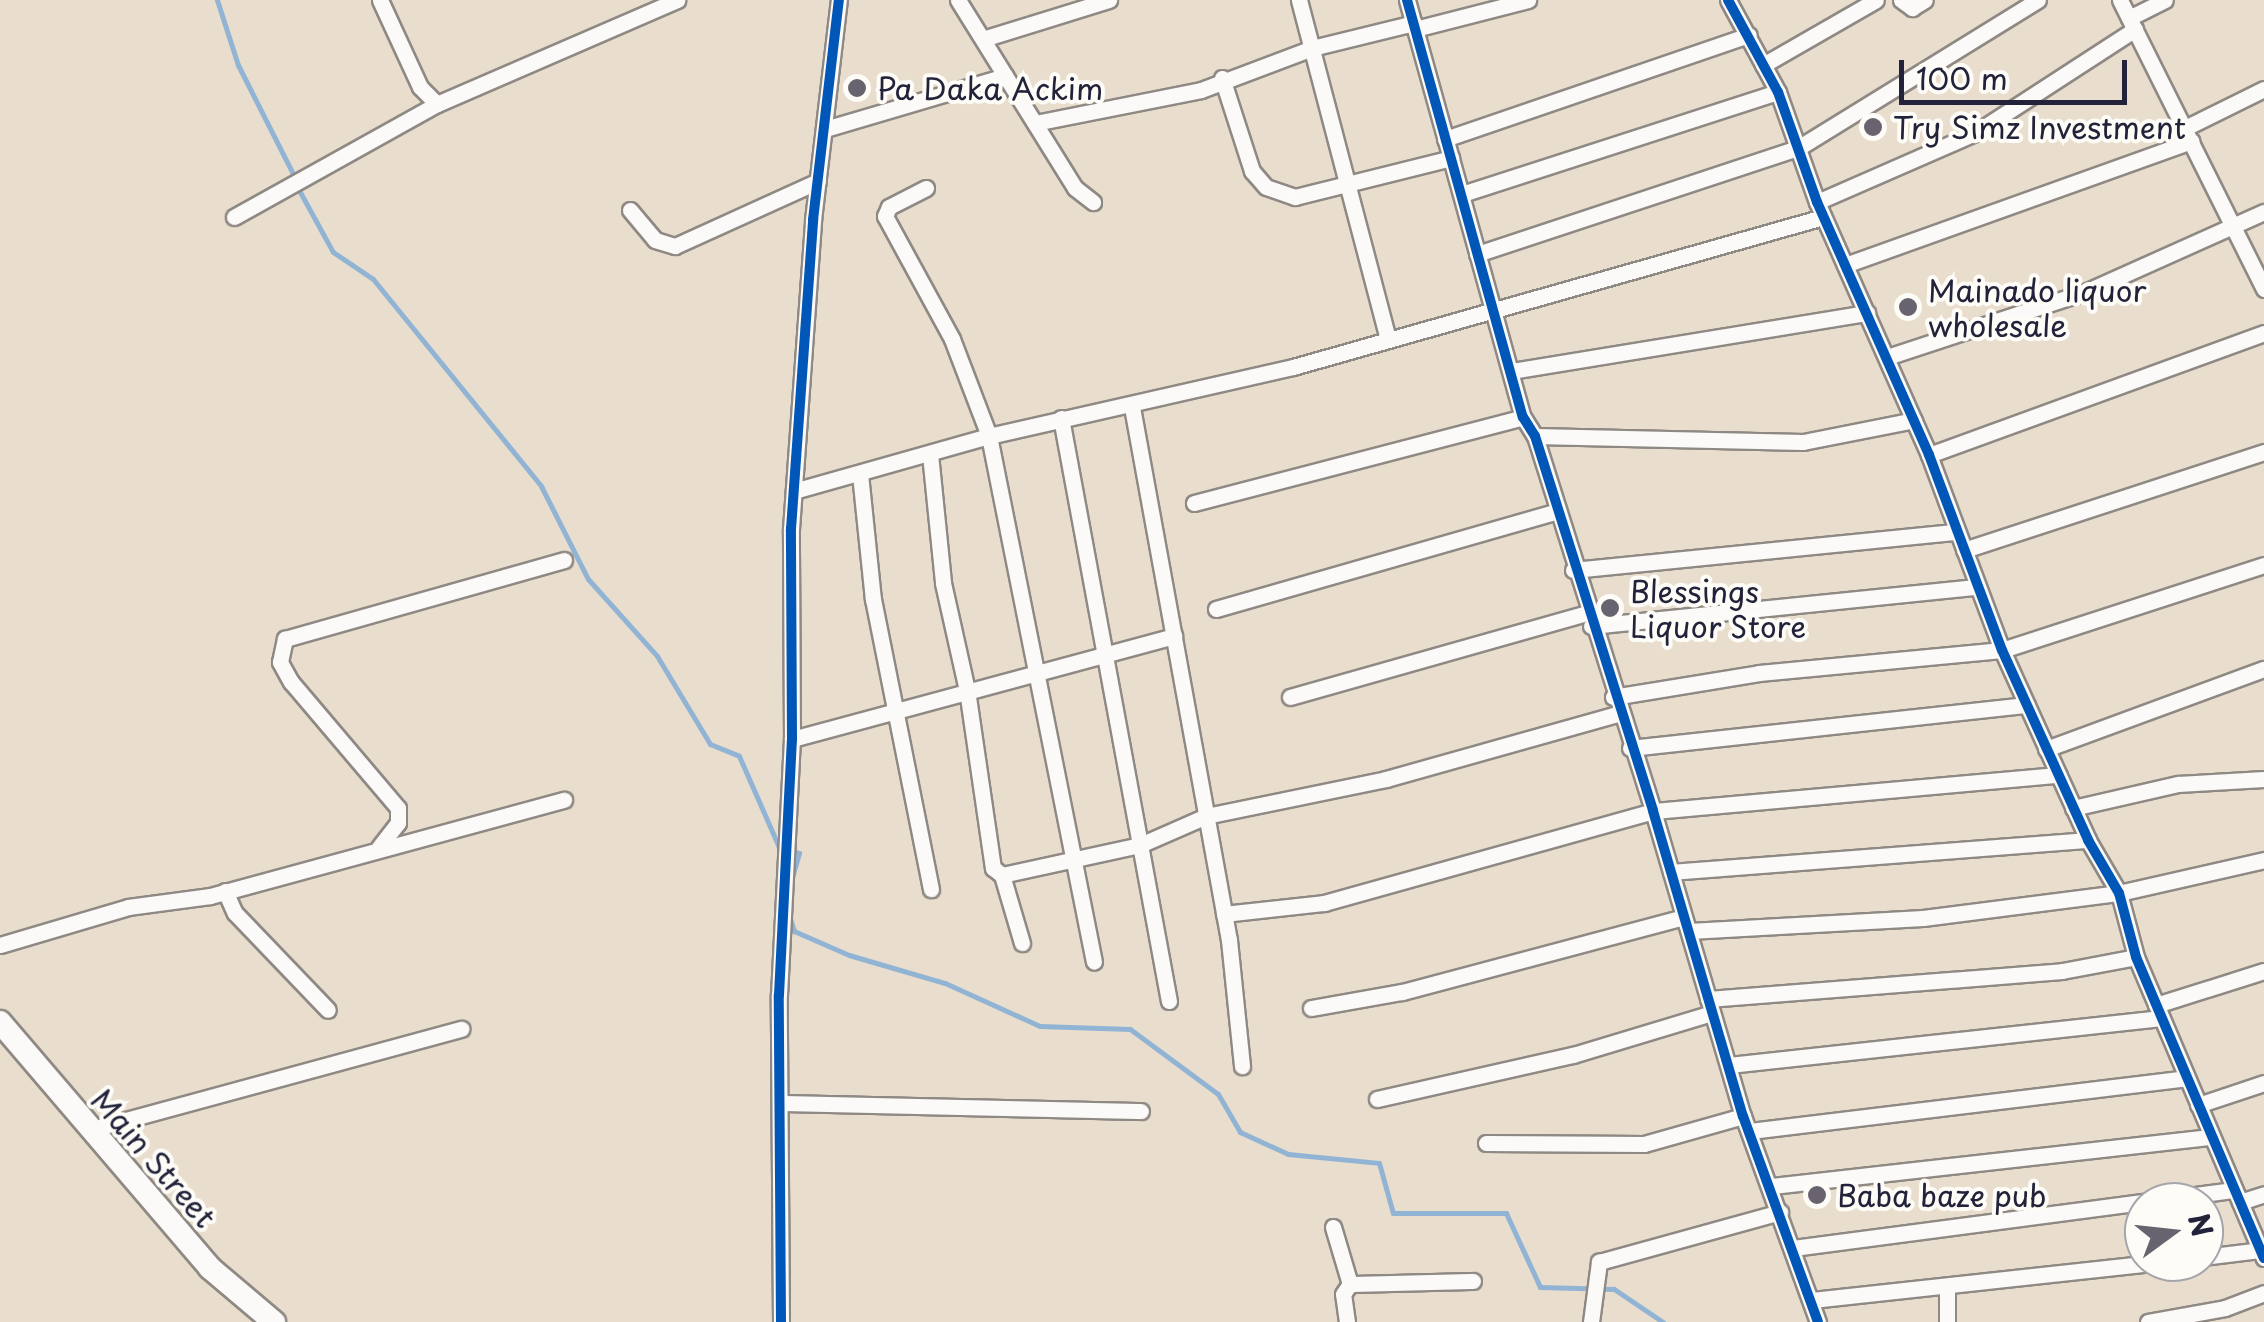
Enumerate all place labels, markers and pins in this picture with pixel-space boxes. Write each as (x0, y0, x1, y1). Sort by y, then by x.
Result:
place label: Pa Daka Ackim (877, 70, 1106, 106)
marker: Pa Daka Ackim (846, 77, 868, 99)
place label: Try Simz Investment (1893, 109, 2186, 145)
marker: Try Simz Investment (1862, 116, 1884, 138)
place label: Mainado liquor wholesale (1928, 272, 2146, 342)
marker: Mainado liquor wholesale (1897, 296, 1919, 318)
place label: Blessings Liquor Store (1630, 573, 1807, 644)
marker: Blessings Liquor Store (1599, 597, 1621, 619)
place label: Baba baze pub (1837, 1177, 2050, 1213)
marker: Baba baze pub (1806, 1184, 1828, 1206)

